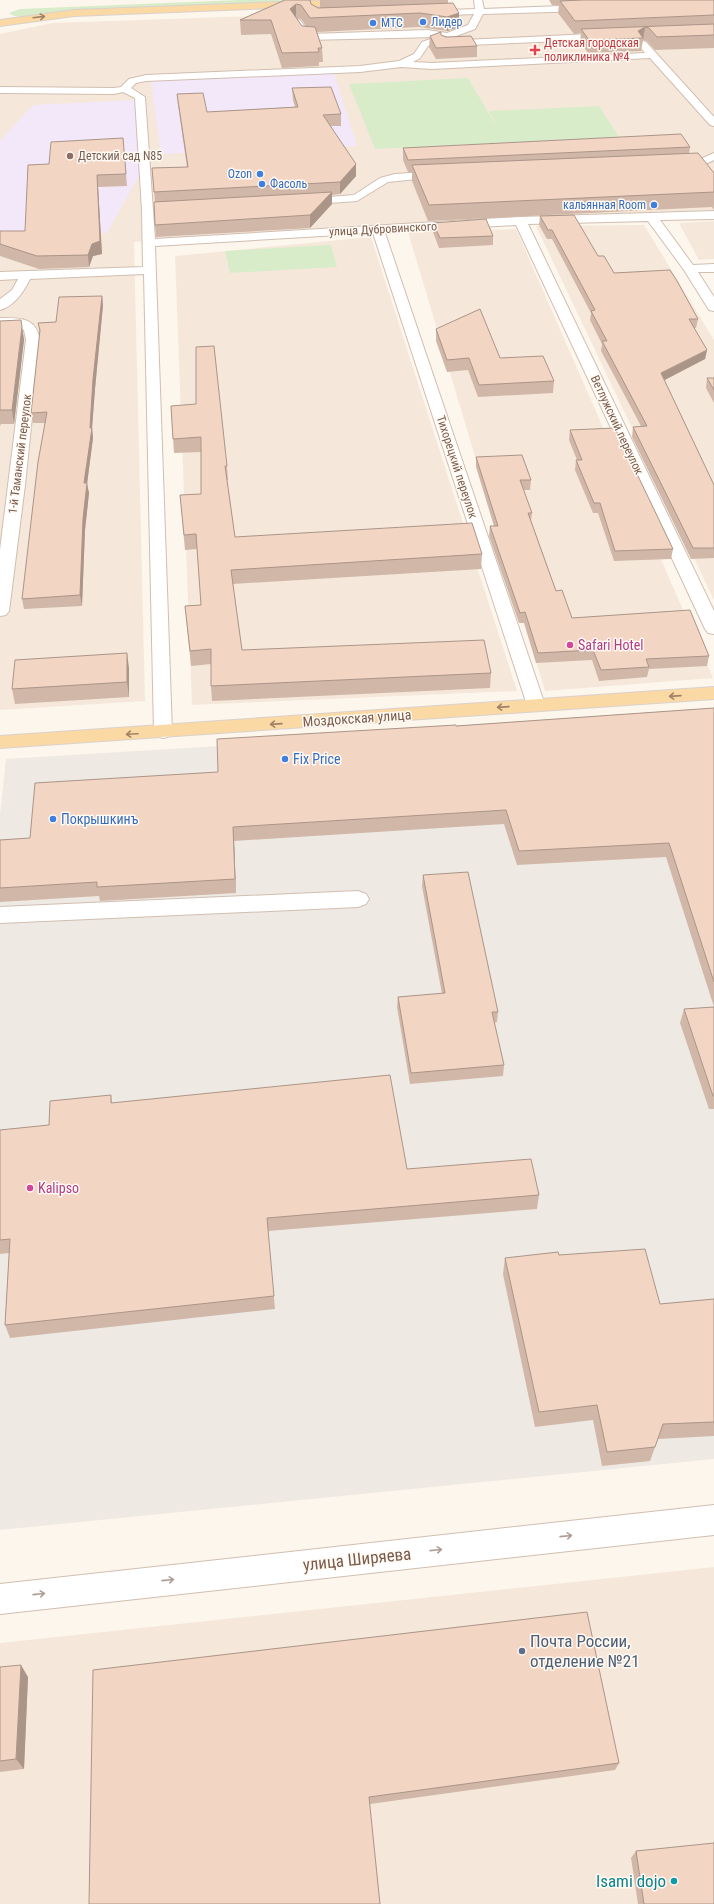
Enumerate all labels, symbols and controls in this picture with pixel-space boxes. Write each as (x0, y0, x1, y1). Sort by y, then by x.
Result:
one-way arrow (32, 13, 45, 21)
place label: Лидер (431, 15, 463, 29)
place label: МТС (381, 16, 403, 30)
marker: Лидер (418, 17, 428, 27)
marker: МТС (368, 18, 378, 28)
place label: Детская городская поликлиника №4 (544, 36, 639, 64)
marker: Детская городская поликлиника №4 (529, 44, 541, 56)
place label: Детский сад N85 (78, 149, 162, 163)
marker: Детский сад N85 (65, 151, 75, 161)
place label: Ozon (228, 167, 252, 181)
marker: Ozon (255, 169, 265, 179)
place label: Фасоль (270, 177, 307, 191)
marker: Фасоль (257, 179, 267, 189)
place label: кальянная Room (563, 198, 646, 212)
marker: кальянная Room (649, 200, 659, 210)
street label: улица Дубровинского (329, 219, 437, 239)
street label: Ветлужский переулок (588, 373, 646, 477)
street label: 1-й Таманский переулок (6, 393, 34, 515)
street label: Тихорецкий переулок (434, 414, 480, 520)
place label: Safari Hotel (578, 637, 643, 653)
marker: Safari Hotel (565, 640, 575, 650)
one-way arrow (669, 692, 682, 699)
one-way arrow (497, 704, 510, 711)
street label: Моздокская улица (302, 706, 412, 730)
one-way arrow (270, 720, 283, 727)
one-way arrow (126, 730, 139, 737)
place label: Fix Price (293, 751, 341, 767)
marker: Fix Price (280, 754, 290, 764)
place label: Покрышкинъ (61, 811, 139, 827)
marker: Покрышкинъ (48, 814, 58, 824)
place label: Kalipso (38, 1180, 79, 1196)
marker: Kalipso (25, 1183, 35, 1193)
one-way arrow (559, 1532, 572, 1540)
street label: улица Ширяева (302, 1543, 412, 1575)
one-way arrow (429, 1547, 442, 1554)
one-way arrow (161, 1576, 174, 1584)
one-way arrow (32, 1591, 45, 1598)
place label: Почта России, отделение №21 (530, 1631, 640, 1671)
marker: Почта России, отделение №21 (517, 1646, 527, 1656)
place label: Isami dojo (596, 1871, 666, 1891)
marker: Isami dojo (669, 1876, 679, 1886)

